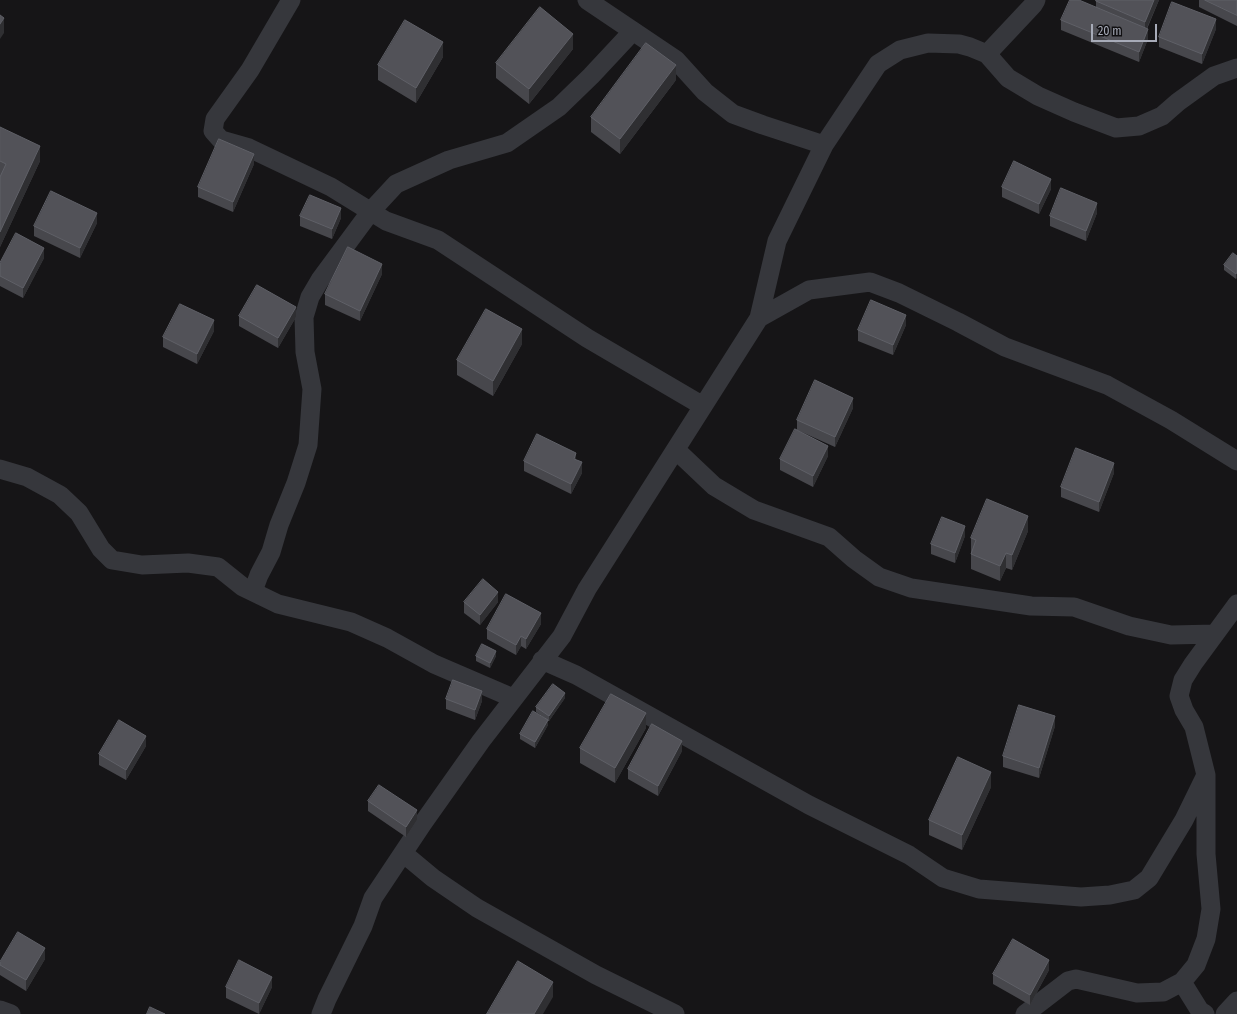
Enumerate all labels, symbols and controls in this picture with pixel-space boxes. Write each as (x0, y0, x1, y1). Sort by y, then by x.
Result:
scale bar (1093, 16, 1159, 42)
text: 20 m (1098, 24, 1122, 38)

